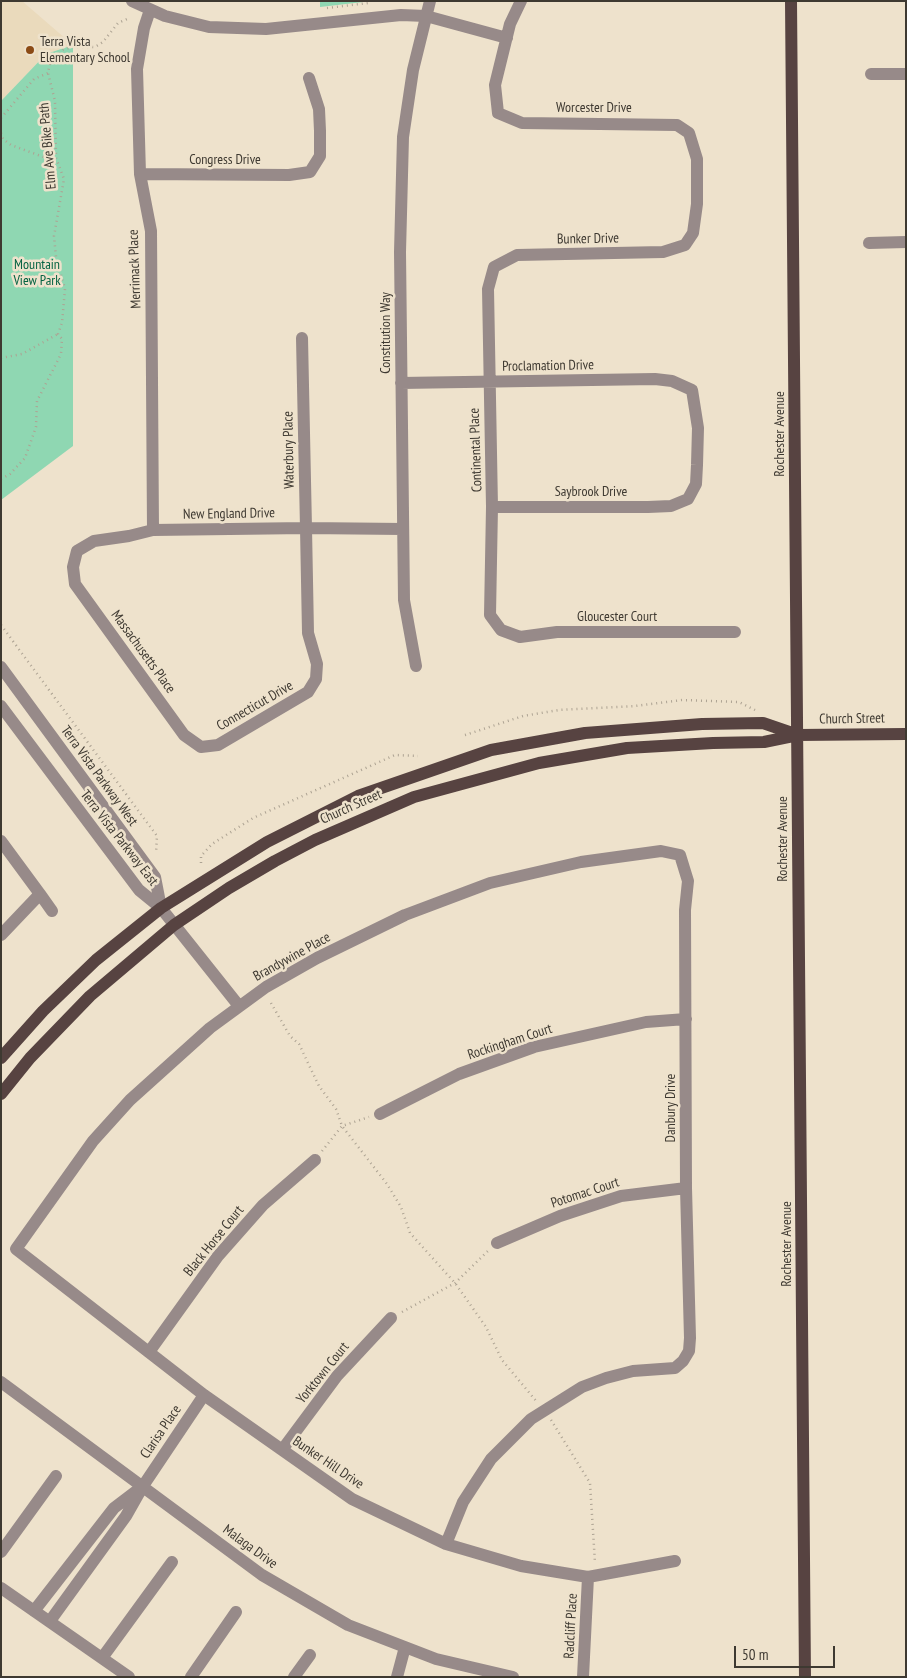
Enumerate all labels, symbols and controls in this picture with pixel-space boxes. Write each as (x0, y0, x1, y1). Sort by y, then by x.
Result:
place label: Terra Vista Elementary School (40, 34, 130, 66)
marker: Terra Vista Elementary School (24, 44, 36, 56)
street label: Worcester Drive (556, 100, 632, 116)
street label: Elm Ave Bike Path (36, 102, 60, 190)
street label: Congress Drive (189, 152, 261, 168)
street label: Merrimack Place (125, 229, 145, 309)
street label: Bunker Drive (557, 230, 619, 248)
park label: Mountain View Park (13, 257, 61, 290)
street label: Constitution Way (378, 292, 394, 374)
street label: Proclamation Drive (502, 357, 594, 375)
street label: Rochester Avenue (772, 391, 788, 477)
street label: Continental Place (466, 407, 486, 493)
street label: Waterbury Place (280, 411, 298, 489)
street label: Saybrook Drive (555, 484, 627, 500)
street label: New England Drive (183, 505, 275, 523)
street label: Massachusetts Place (107, 607, 179, 697)
street label: Gloucester Court (577, 609, 657, 625)
street label: Connecticut Drive (214, 677, 296, 735)
street label: Church Street (819, 710, 885, 728)
street label: Terra Vista Parkway West (57, 723, 141, 829)
street label: Church Street (318, 786, 384, 828)
street label: Terra Vista Parkway East (76, 787, 162, 889)
street label: Rochester Avenue (775, 796, 791, 882)
street label: Brandywine Place (251, 929, 333, 985)
street label: Rockingham Court (466, 1020, 554, 1064)
street label: Danbury Drive (663, 1074, 679, 1142)
street label: Potomac Court (549, 1174, 621, 1212)
street label: Rochester Avenue (779, 1201, 795, 1287)
street label: Black Horse Court (180, 1202, 248, 1280)
street label: Yorktown Court (293, 1339, 353, 1407)
street label: Clarisa Place (137, 1402, 185, 1462)
street label: Bunker Hill Drive (289, 1433, 367, 1493)
street label: Malaga Drive (219, 1522, 281, 1572)
street label: Radcliff Place (561, 1593, 581, 1659)
scale bar (737, 1636, 838, 1668)
text: 50 m (742, 1645, 768, 1664)

